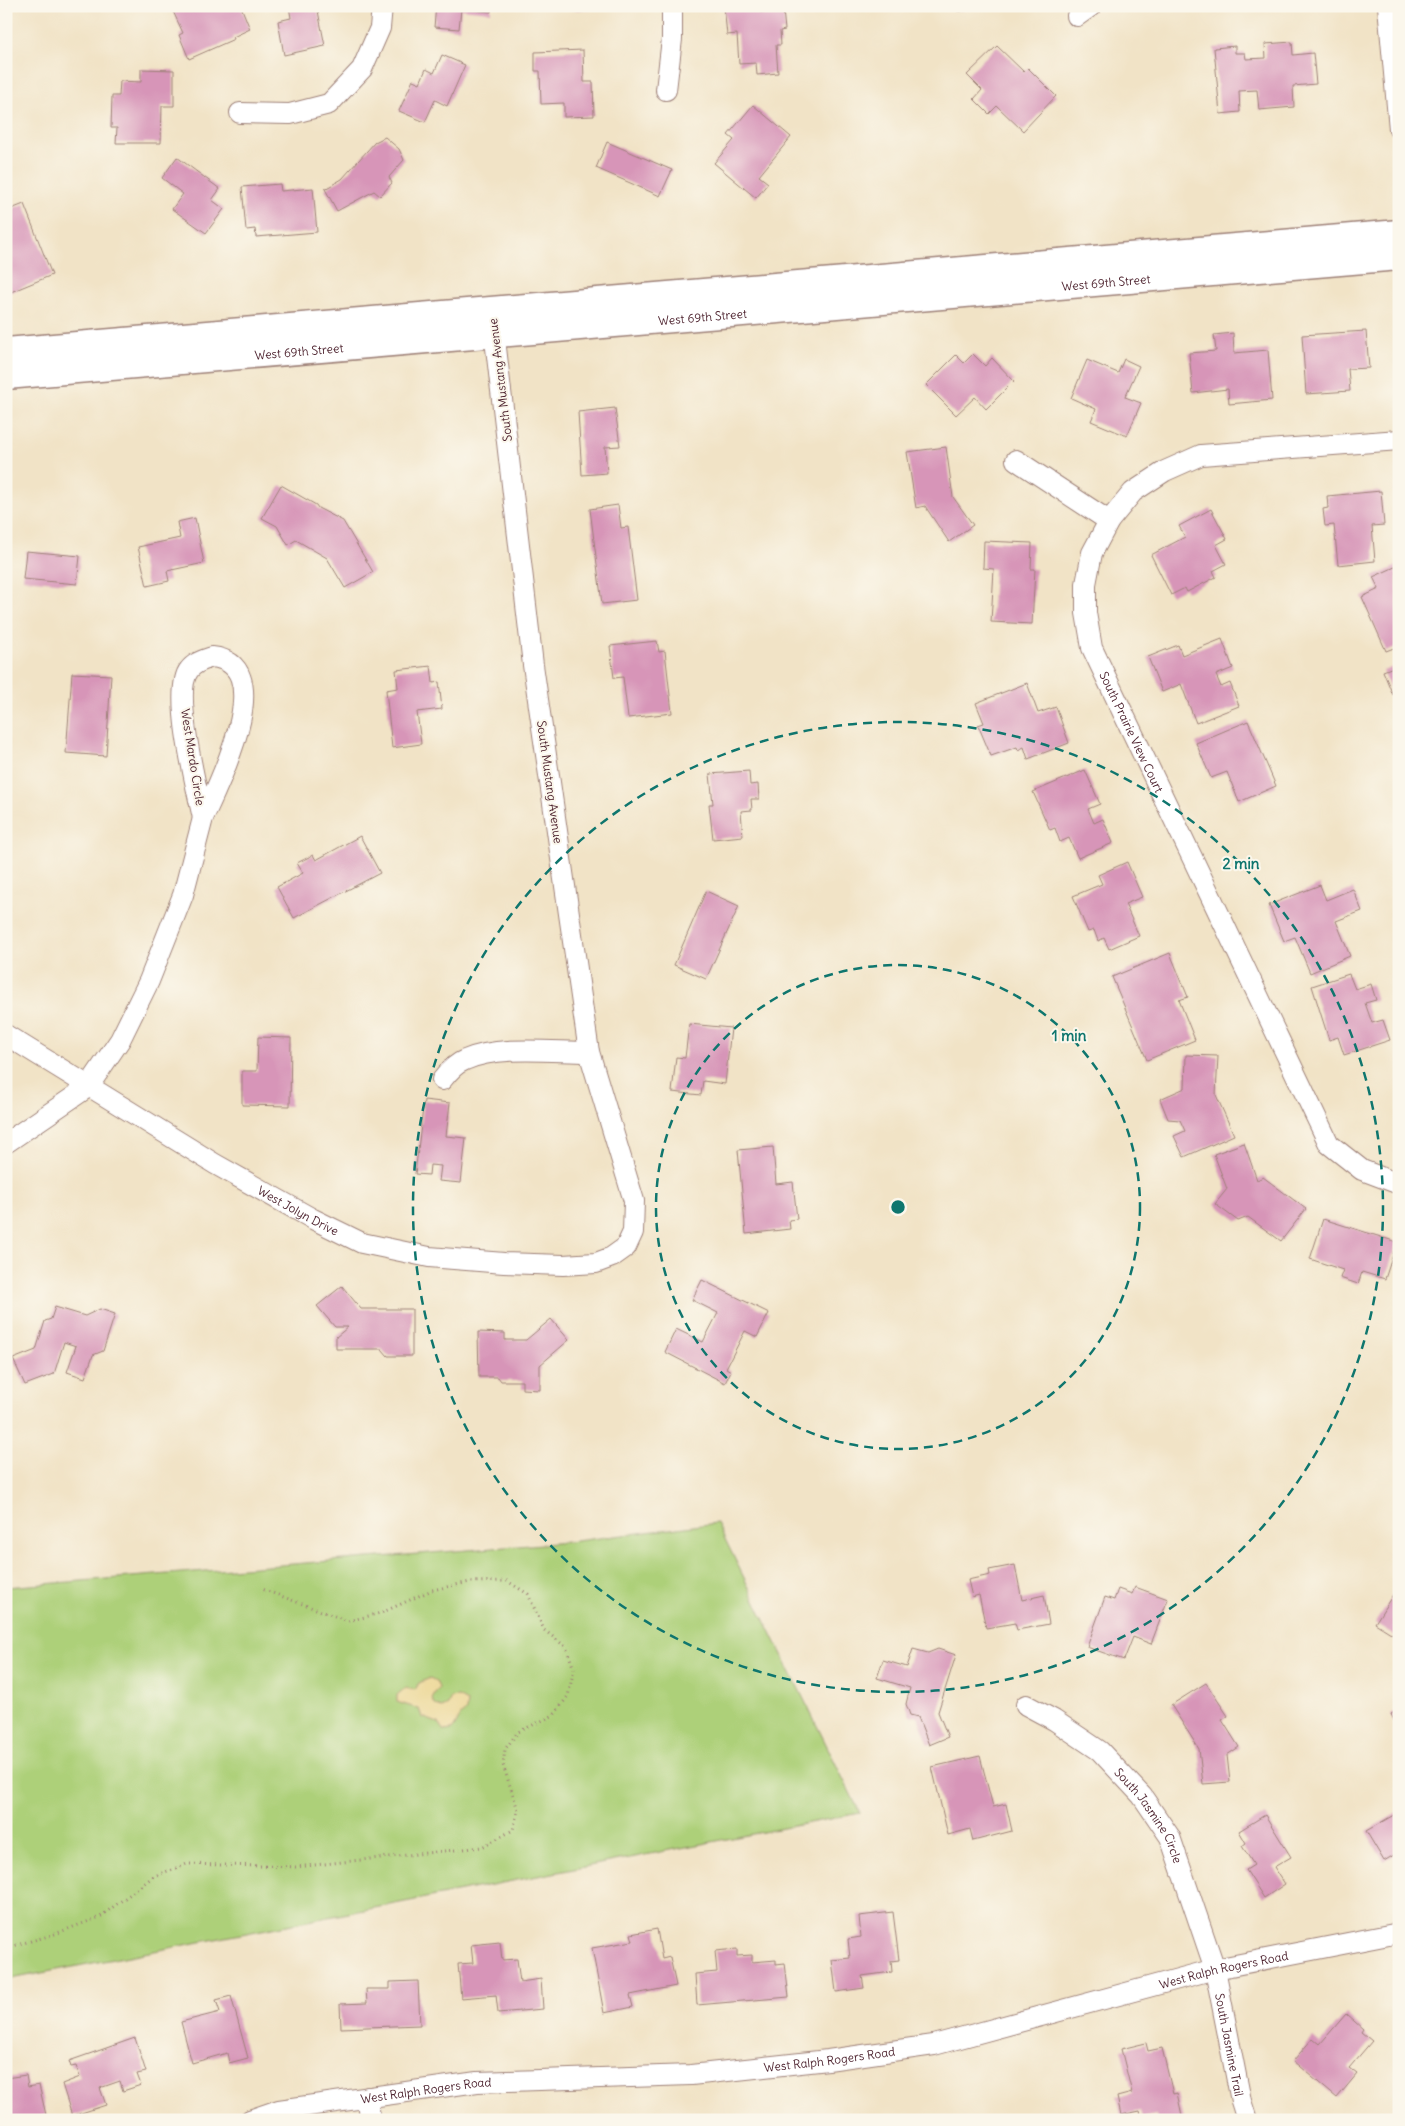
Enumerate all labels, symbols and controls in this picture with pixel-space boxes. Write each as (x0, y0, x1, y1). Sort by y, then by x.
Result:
street label: West 69th Street (1061, 271, 1151, 293)
street label: West 69th Street (657, 305, 747, 328)
street label: South Mustang Avenue (485, 318, 515, 442)
street label: West 69th Street (254, 340, 344, 362)
street label: South Prairie View Court (1097, 669, 1167, 795)
street label: West Mardo Circle (178, 707, 208, 807)
street label: South Mustang Avenue (534, 720, 566, 844)
text: 2 min (1223, 854, 1260, 873)
text: 1 min (1052, 1026, 1087, 1045)
street label: West Jolyn Drive (255, 1182, 341, 1238)
centre of rings (889, 1198, 907, 1216)
street label: South Jasmine Circle (1112, 1764, 1186, 1865)
street label: West Ralph Rogers Road (1157, 1947, 1289, 1991)
street label: South Jasmine Trail (1212, 1992, 1247, 2097)
street label: West Ralph Rogers Road (763, 2043, 896, 2074)
street label: West Ralph Rogers Road (359, 2074, 492, 2106)

